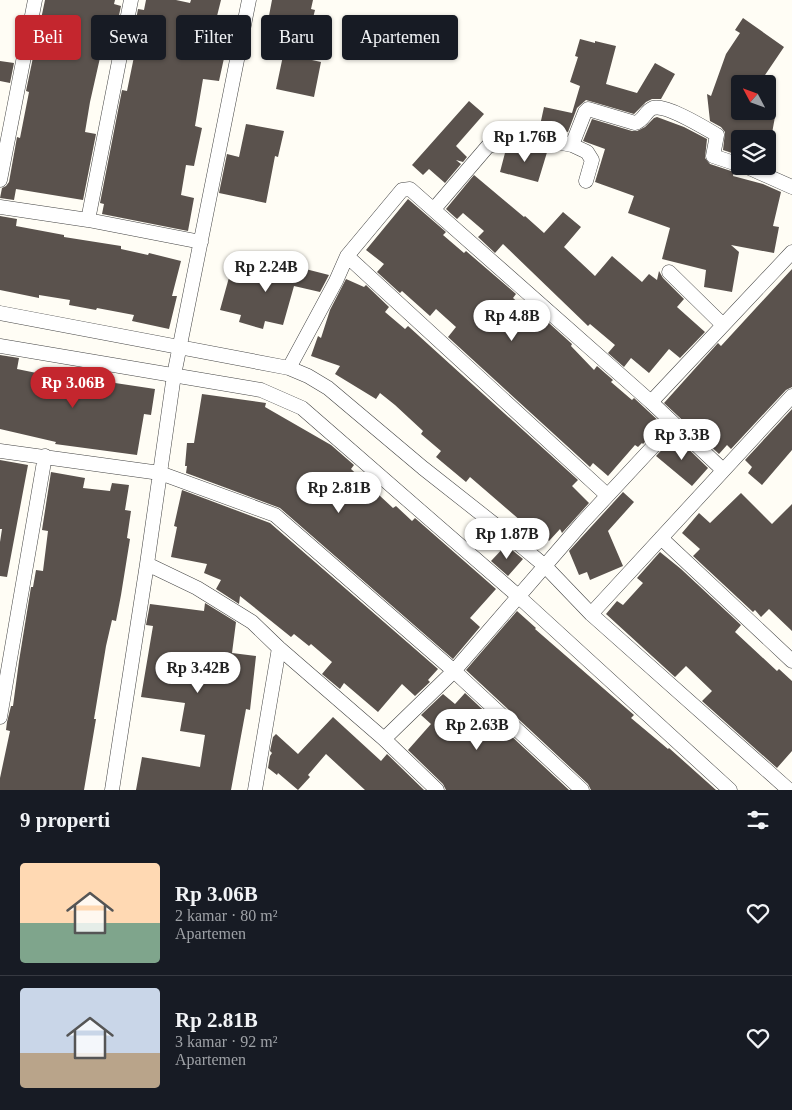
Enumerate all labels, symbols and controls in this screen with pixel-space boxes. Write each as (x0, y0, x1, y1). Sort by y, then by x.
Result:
chip: Beli (15, 15, 81, 60)
chip: Sewa (91, 15, 166, 60)
chip: Filter (176, 15, 251, 60)
chip: Baru (261, 15, 332, 60)
chip: Apartemen (342, 15, 458, 60)
north arrow (731, 75, 776, 120)
map controls (731, 75, 776, 175)
pin: Rp 1.76B (473, 120, 577, 163)
text: Rp 1.76B (493, 128, 557, 145)
button: layers (731, 130, 776, 175)
pin: Rp 2.24B (214, 250, 318, 293)
text: Rp 2.24B (234, 258, 298, 275)
pin: Rp 4.8B (466, 300, 558, 342)
text: Rp 4.8B (484, 307, 540, 324)
pin: Rp 3.06B (21, 366, 125, 409)
text: Rp 3.06B (41, 374, 105, 391)
pin: Rp 3.3B (636, 418, 728, 461)
text: Rp 3.3B (654, 426, 710, 443)
pin: Rp 2.81B (287, 472, 391, 514)
text: Rp 2.81B (307, 479, 371, 496)
pin: Rp 1.87B (455, 518, 559, 560)
text: Rp 1.87B (475, 525, 539, 542)
pin: Rp 3.42B (146, 652, 250, 694)
text: Rp 3.42B (166, 659, 230, 676)
pin: Rp 2.63B (425, 708, 529, 751)
text: Rp 2.63B (445, 716, 509, 733)
icon: filters (744, 806, 772, 834)
text: 9 properti (20, 808, 110, 832)
text: Rp 3.06B (175, 882, 258, 906)
icon: home (60, 883, 120, 943)
icon: heart (744, 899, 772, 927)
text: 2 kamar · 80 m² (175, 907, 278, 924)
text: Apartemen (175, 925, 246, 942)
icon: home (60, 1008, 120, 1068)
text: Rp 2.81B (175, 1008, 258, 1032)
icon: heart (744, 1024, 772, 1052)
text: 3 kamar · 92 m² (175, 1033, 278, 1050)
text: Apartemen (175, 1051, 246, 1068)

